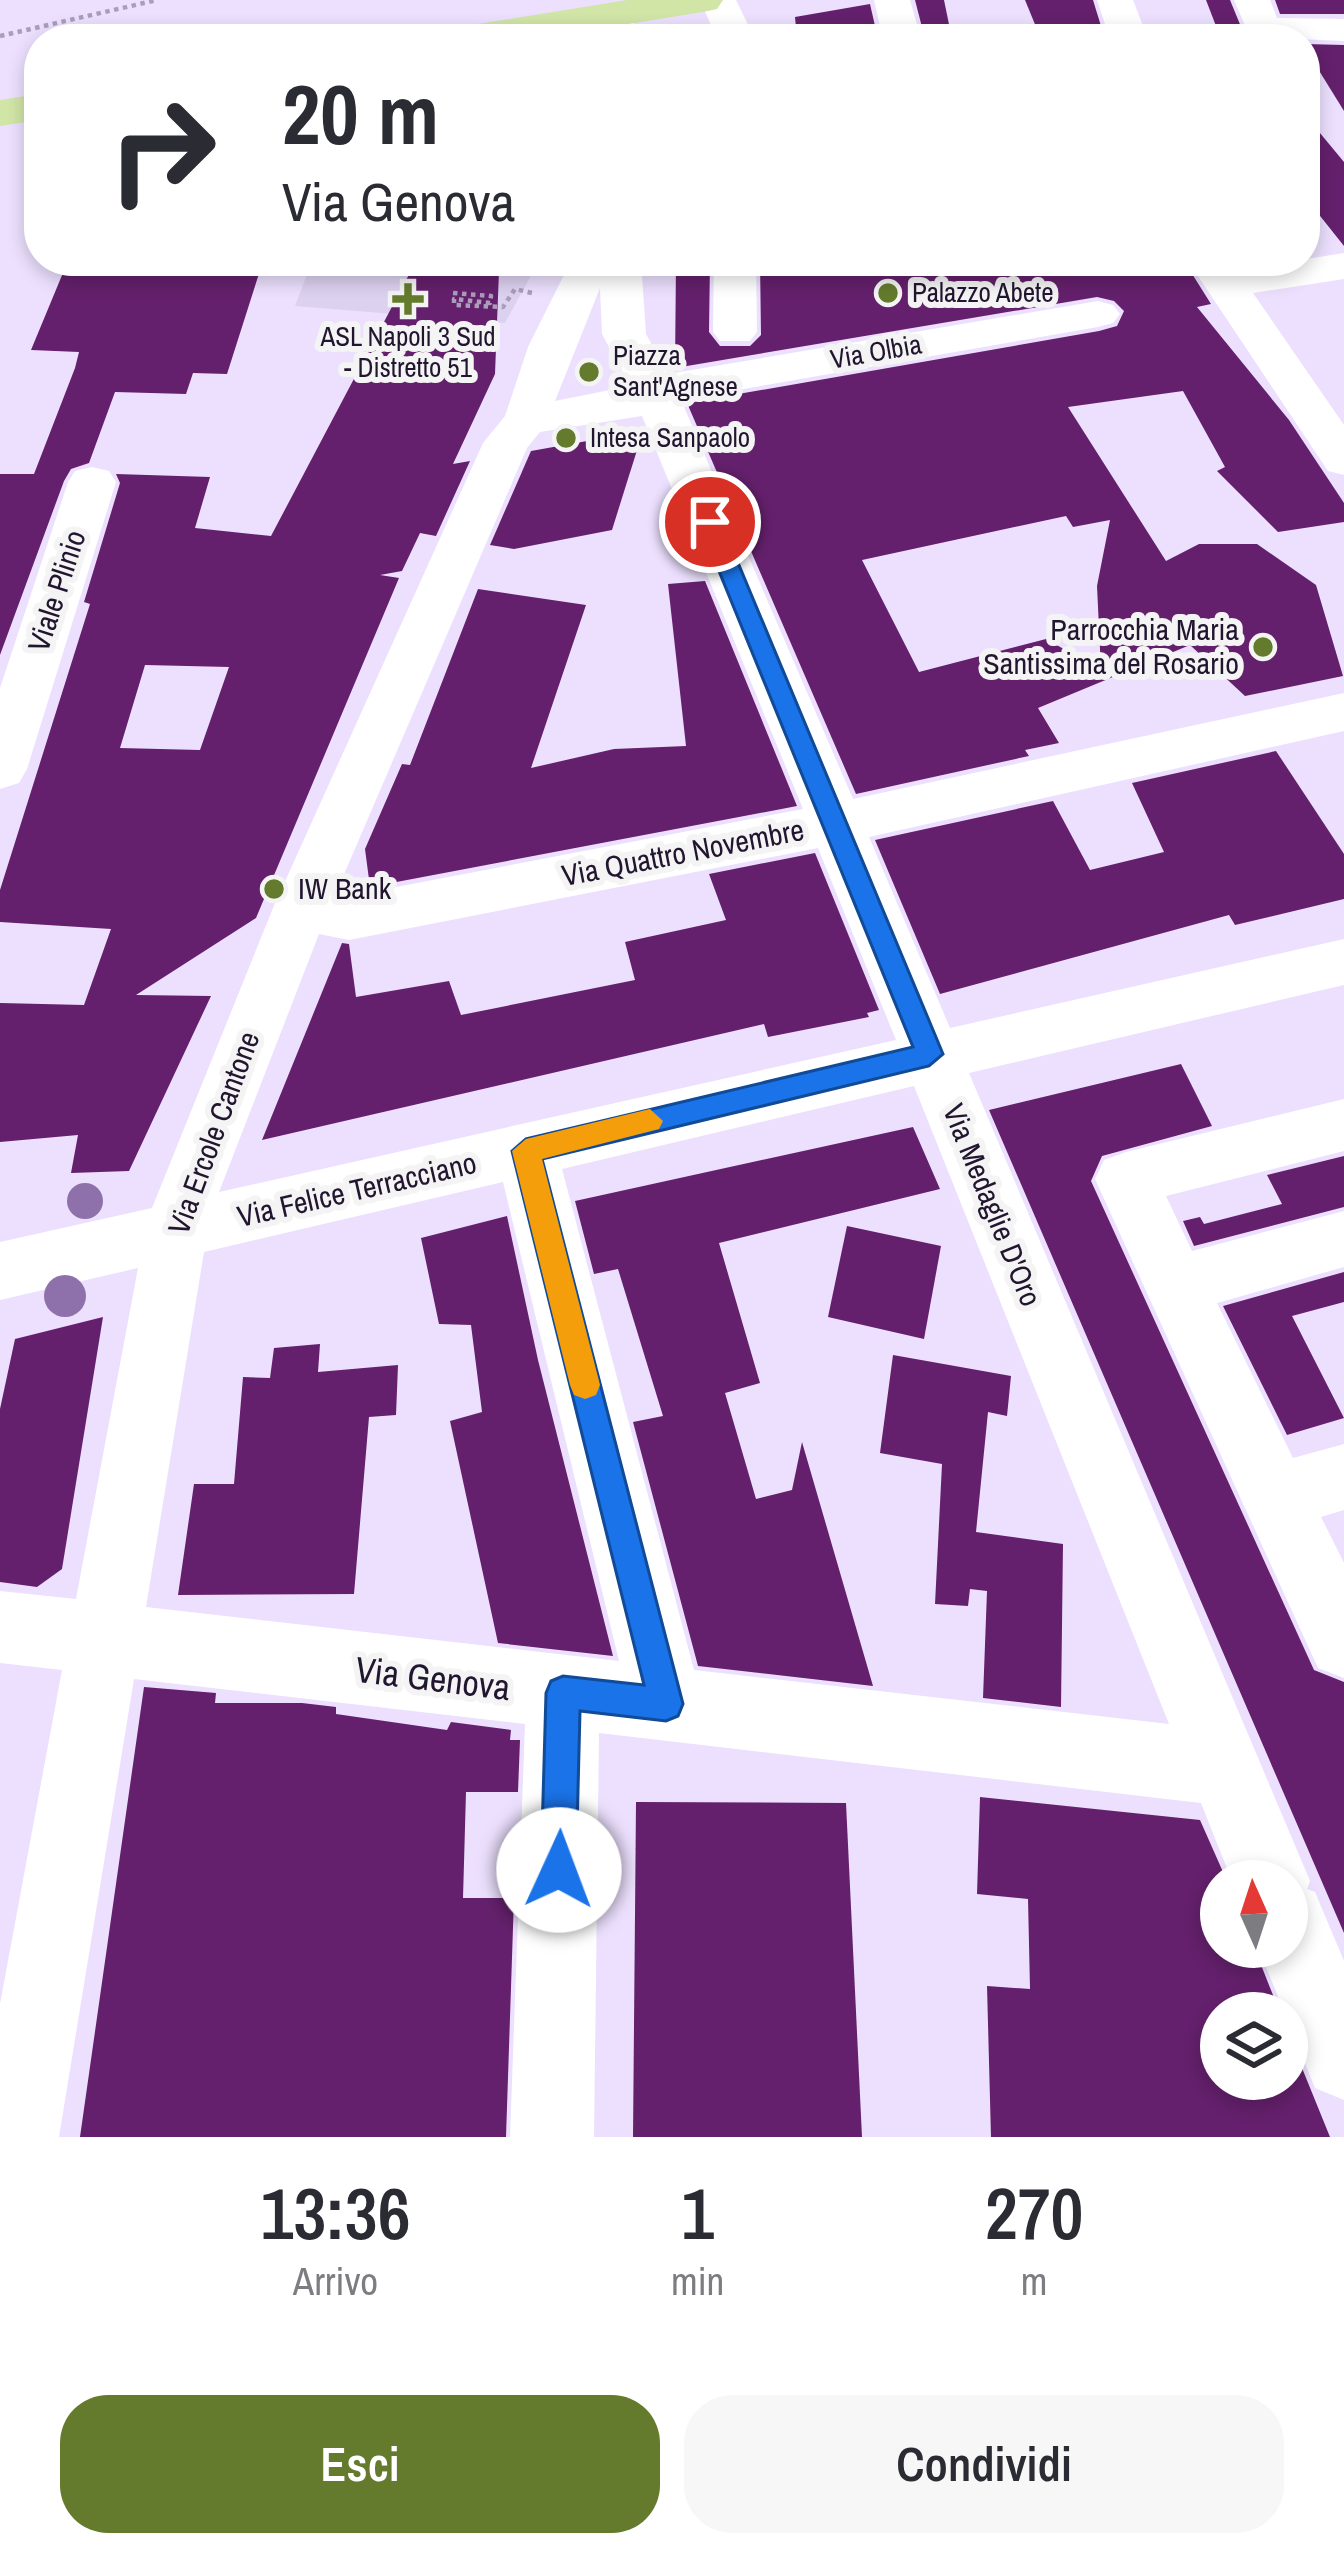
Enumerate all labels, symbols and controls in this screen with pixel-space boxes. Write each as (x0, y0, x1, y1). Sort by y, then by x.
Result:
text: 20 m (282, 57, 439, 170)
icon: right (84, 72, 240, 228)
text: Via Genova (282, 165, 515, 238)
place label: Palazzo Abete (912, 274, 1054, 310)
marker: Palazzo Abete (875, 280, 901, 306)
marker: ASL Napoli 3 Sud - Distretto 51 (392, 283, 424, 315)
place label: ASL Napoli 3 Sud - Distretto 51 (319, 318, 496, 385)
street label: Via Olbia (827, 325, 924, 377)
place label: Piazza Sant'Agnese (613, 337, 738, 404)
marker: Piazza Sant'Agnese (576, 359, 602, 385)
place label: Intesa Sanpaolo (590, 419, 750, 455)
marker: Intesa Sanpaolo (553, 425, 579, 451)
pin (659, 471, 761, 573)
icon: arrive (677, 489, 743, 555)
street label: Viale Plinio (18, 525, 94, 657)
place label: Parrocchia Maria Santissima del Rosario (983, 609, 1239, 683)
marker: Parrocchia Maria Santissima del Rosario (1250, 634, 1276, 660)
street label: Via Quattro Novembre (558, 809, 807, 895)
place label: IW Bank (298, 868, 392, 908)
marker: IW Bank (261, 876, 287, 902)
street label: Via Ercole Cantone (158, 1026, 268, 1240)
street label: Via Medaglie D'Oro (934, 1098, 1052, 1312)
street label: Via Felice Terracciano (233, 1142, 480, 1236)
street label: Via Genova (353, 1645, 513, 1711)
position arrow (496, 1807, 622, 1933)
north arrow (1200, 1860, 1308, 1968)
map controls (1200, 1860, 1308, 2100)
button: layers (1200, 1992, 1308, 2100)
text: 13:36 (261, 2164, 410, 2261)
text: 1 (681, 2164, 714, 2261)
text: 270 (985, 2164, 1083, 2261)
text: Arrivo (293, 2255, 378, 2307)
text: min (671, 2255, 724, 2307)
text: m (1021, 2255, 1047, 2307)
button: Esci (60, 2395, 660, 2533)
button: Condividi (684, 2395, 1284, 2533)

